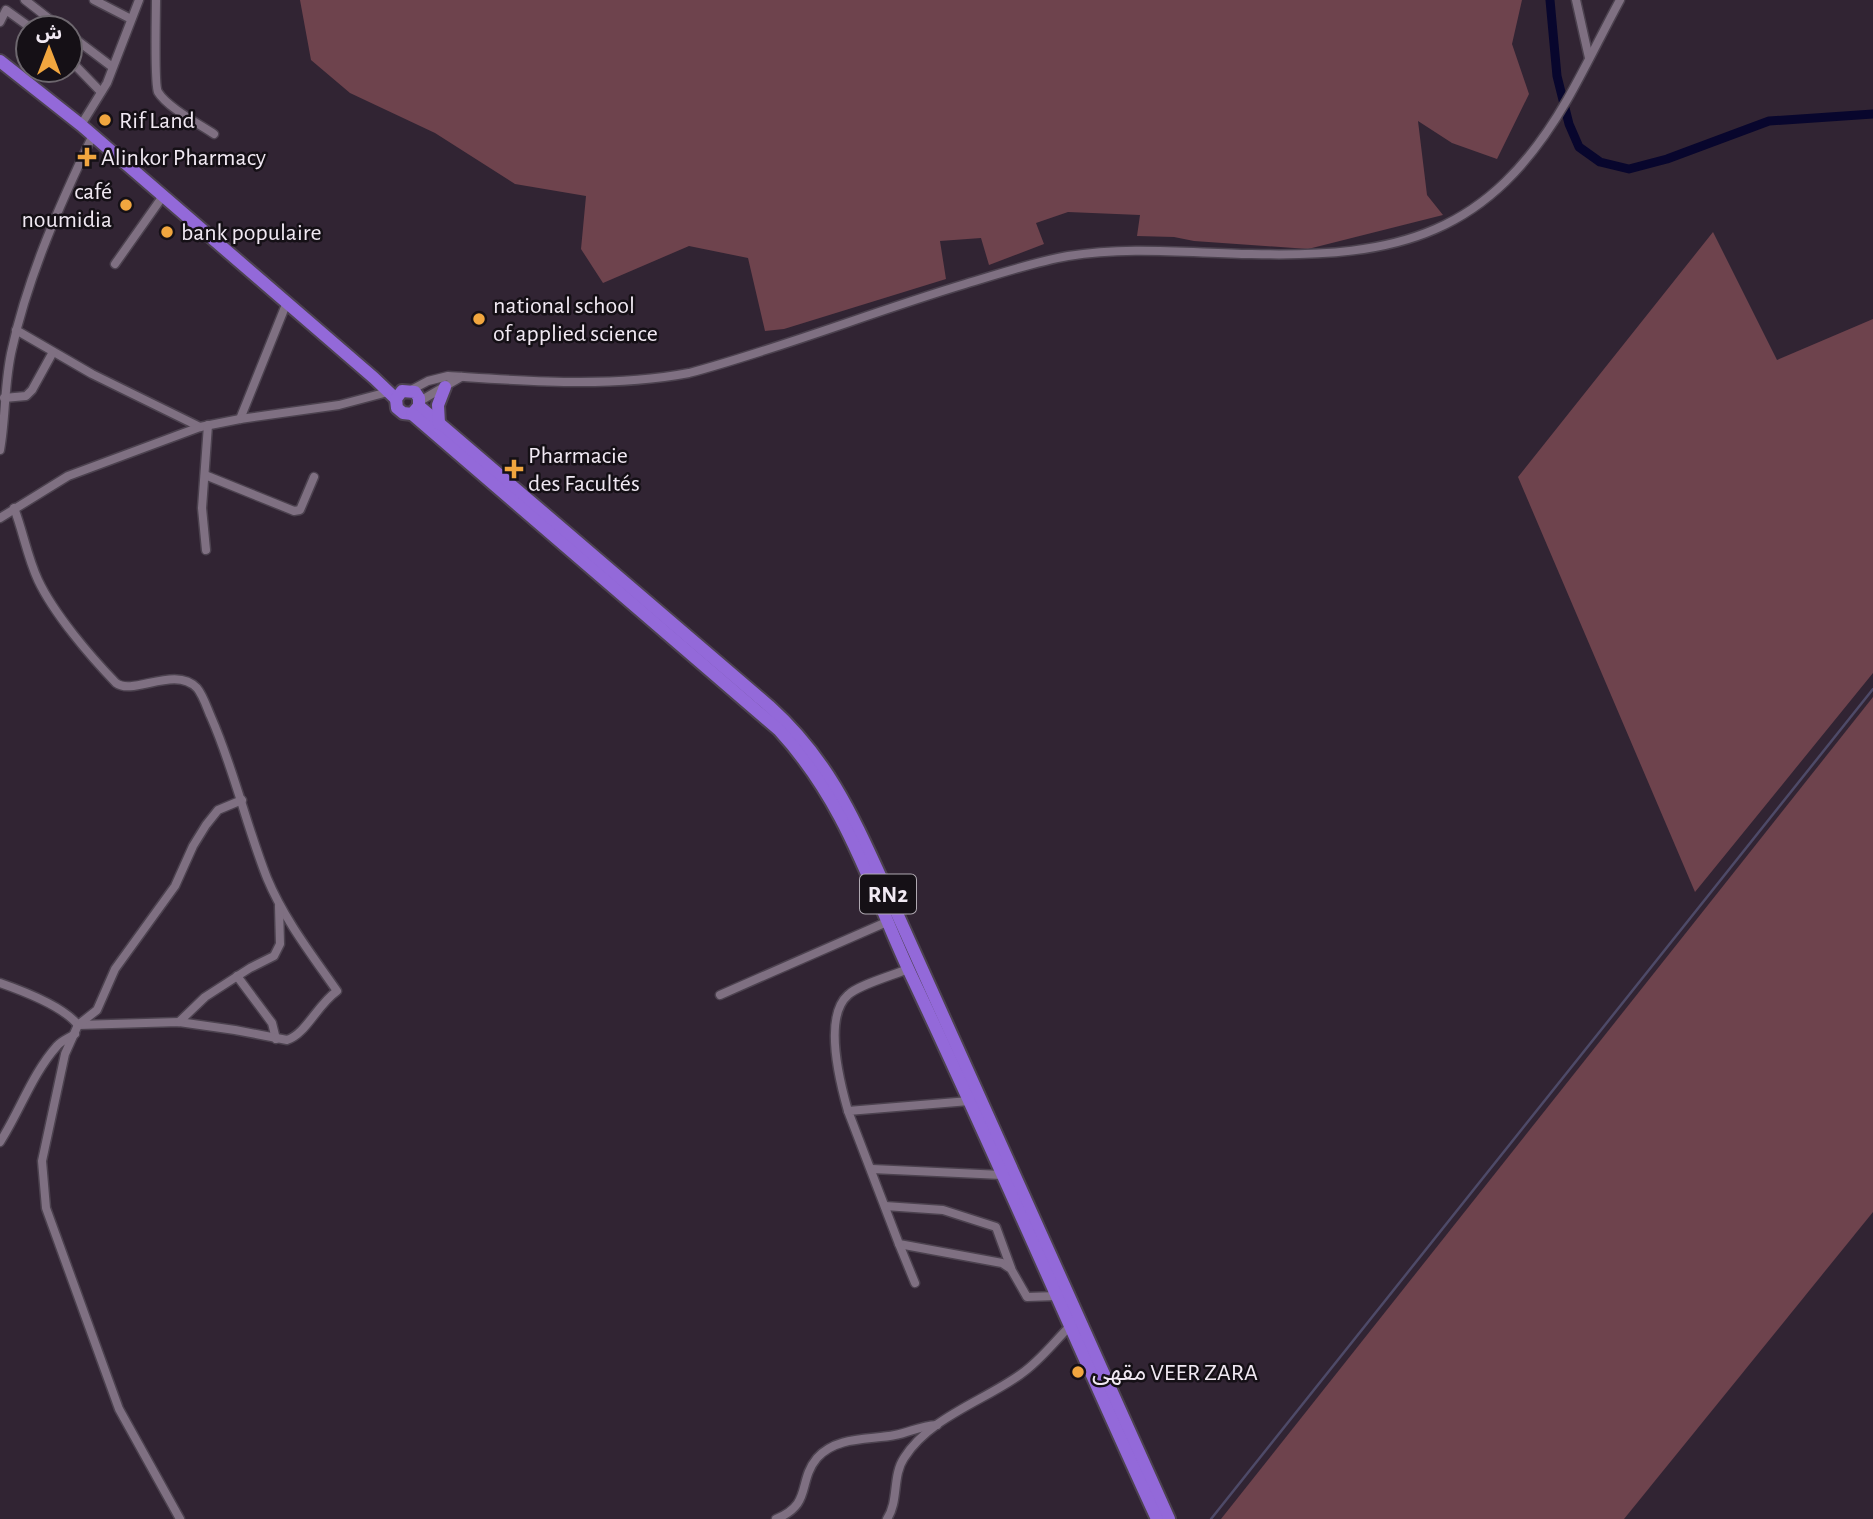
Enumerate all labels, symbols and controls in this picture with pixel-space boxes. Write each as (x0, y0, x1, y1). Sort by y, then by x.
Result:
north arrow (14, 14, 84, 84)
text: ش (36, 24, 62, 43)
place label: Rif Land (119, 109, 195, 133)
marker: Rif Land (97, 112, 113, 128)
place label: Alinkor Pharmacy (101, 146, 266, 170)
marker: Alinkor Pharmacy (79, 149, 95, 165)
place label: café noumidia (21, 180, 112, 232)
marker: café noumidia (118, 197, 134, 213)
place label: bank populaire (181, 221, 322, 245)
marker: bank populaire (159, 224, 175, 240)
place label: national school of applied science (493, 294, 658, 346)
marker: national school of applied science (471, 311, 487, 327)
place label: Pharmacie des Facultés (528, 444, 640, 496)
marker: Pharmacie des Facultés (506, 461, 522, 477)
road number: RN2 (860, 874, 916, 914)
place label: مقهى VEER ZARA (1092, 1361, 1258, 1385)
marker: مقهى VEER ZARA (1070, 1364, 1086, 1380)

